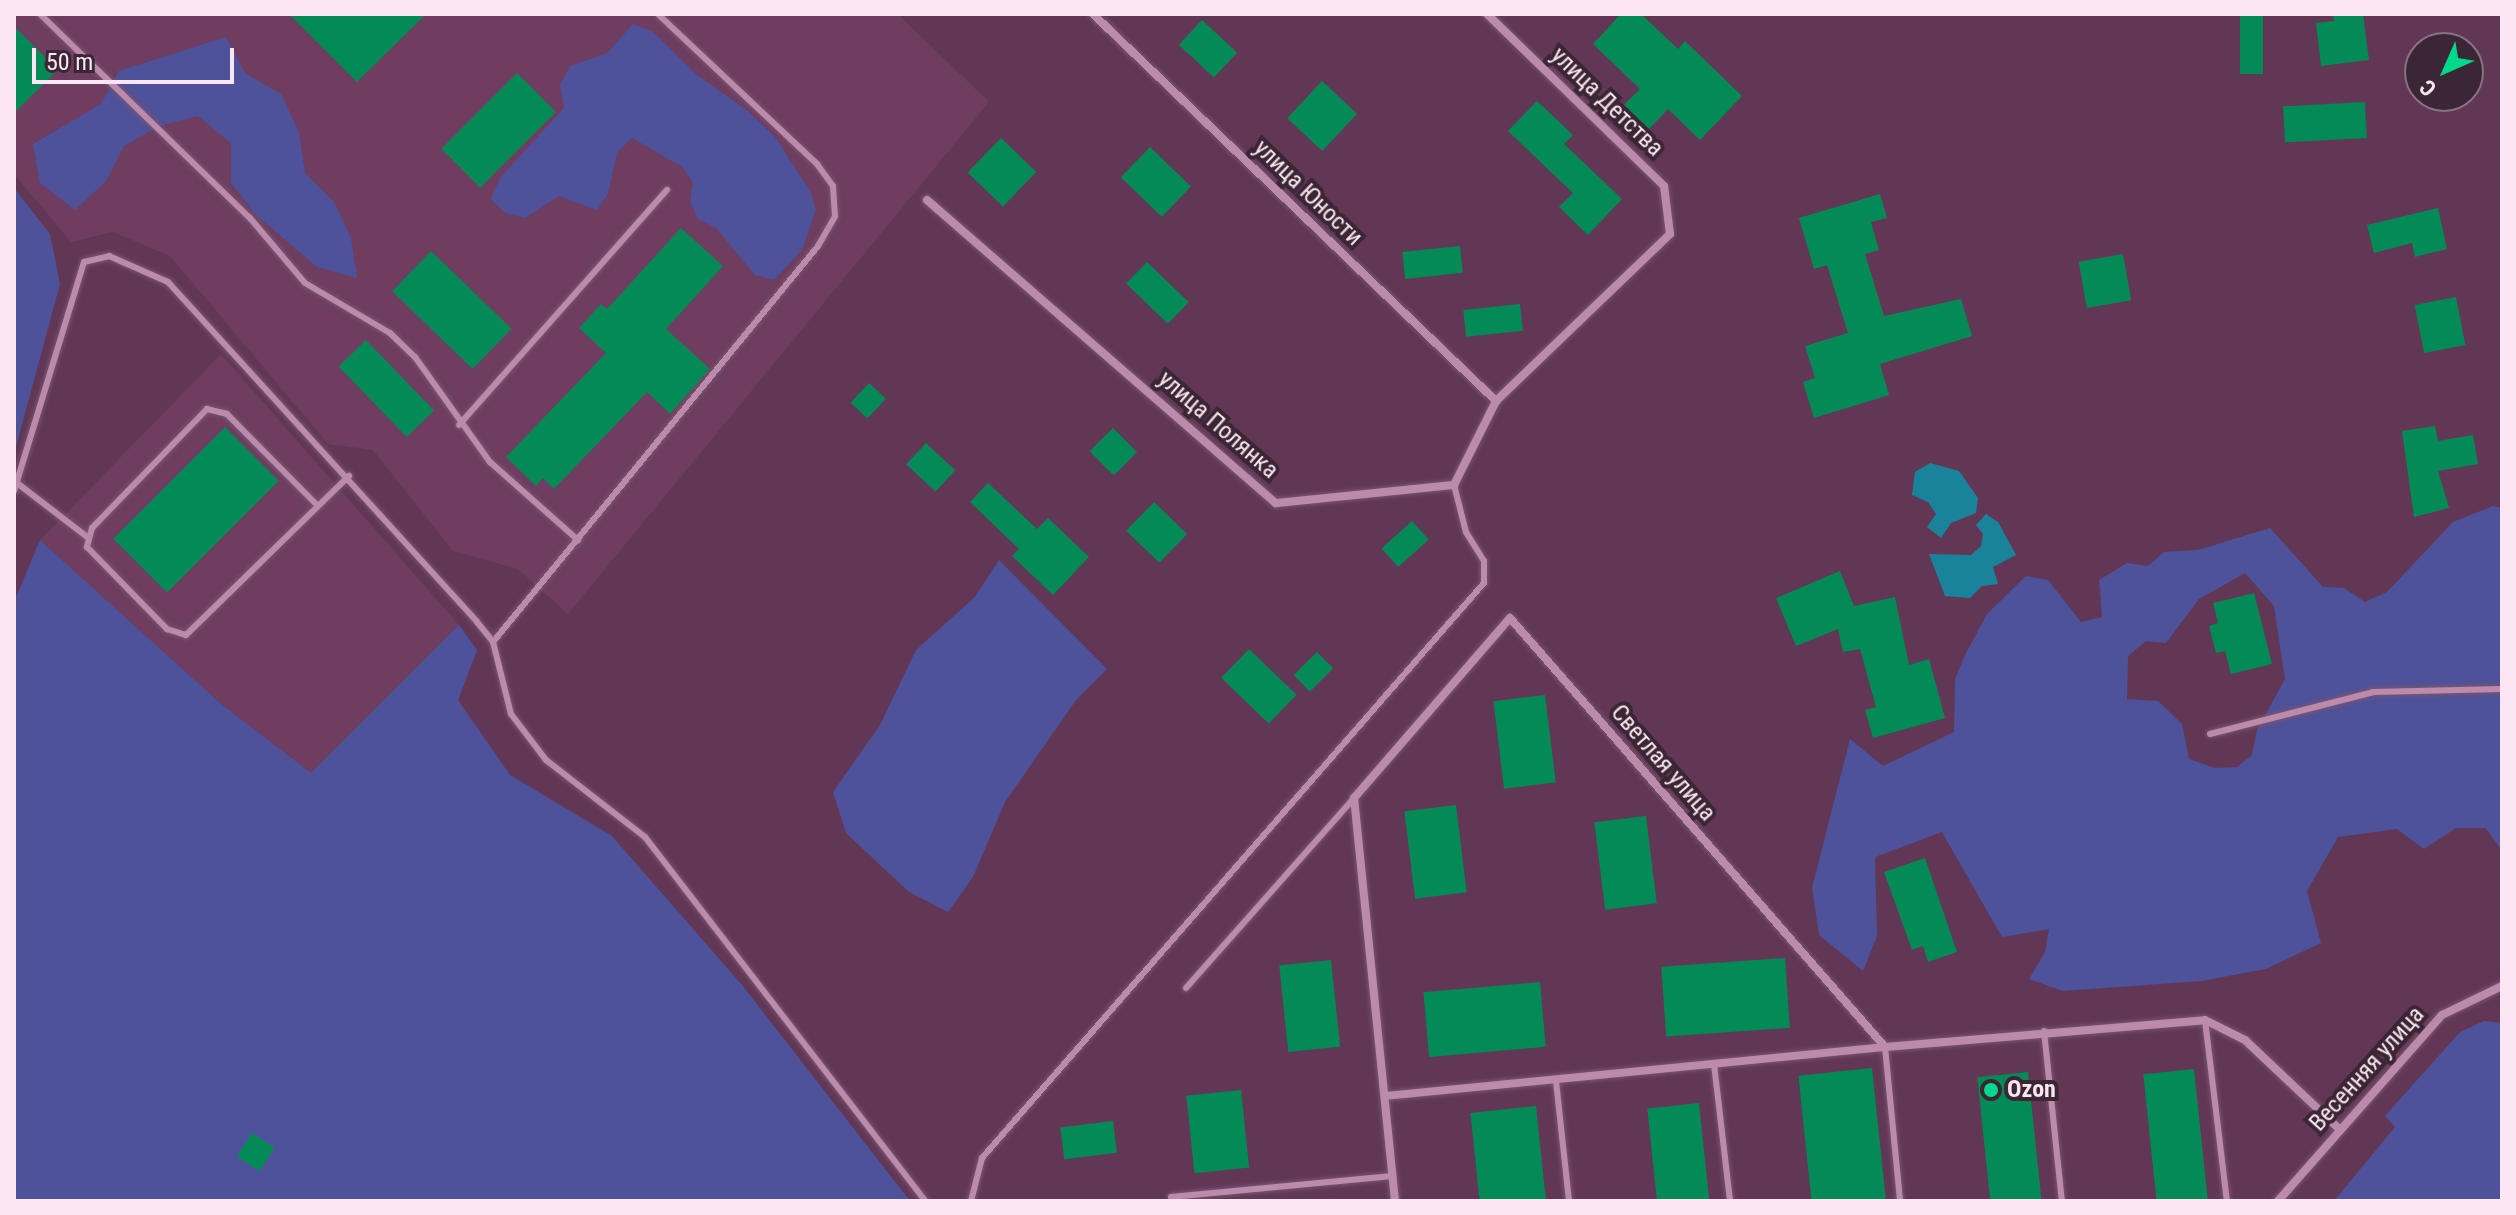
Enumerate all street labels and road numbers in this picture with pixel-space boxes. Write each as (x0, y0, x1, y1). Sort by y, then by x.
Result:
street label: улица Детства (1545, 41, 1669, 163)
street label: улица Юности (1248, 134, 1368, 252)
street label: улица Полянка (1152, 365, 1284, 485)
street label: Светлая улица (1605, 699, 1721, 827)
street label: Весенняя улица (2303, 1001, 2431, 1137)

